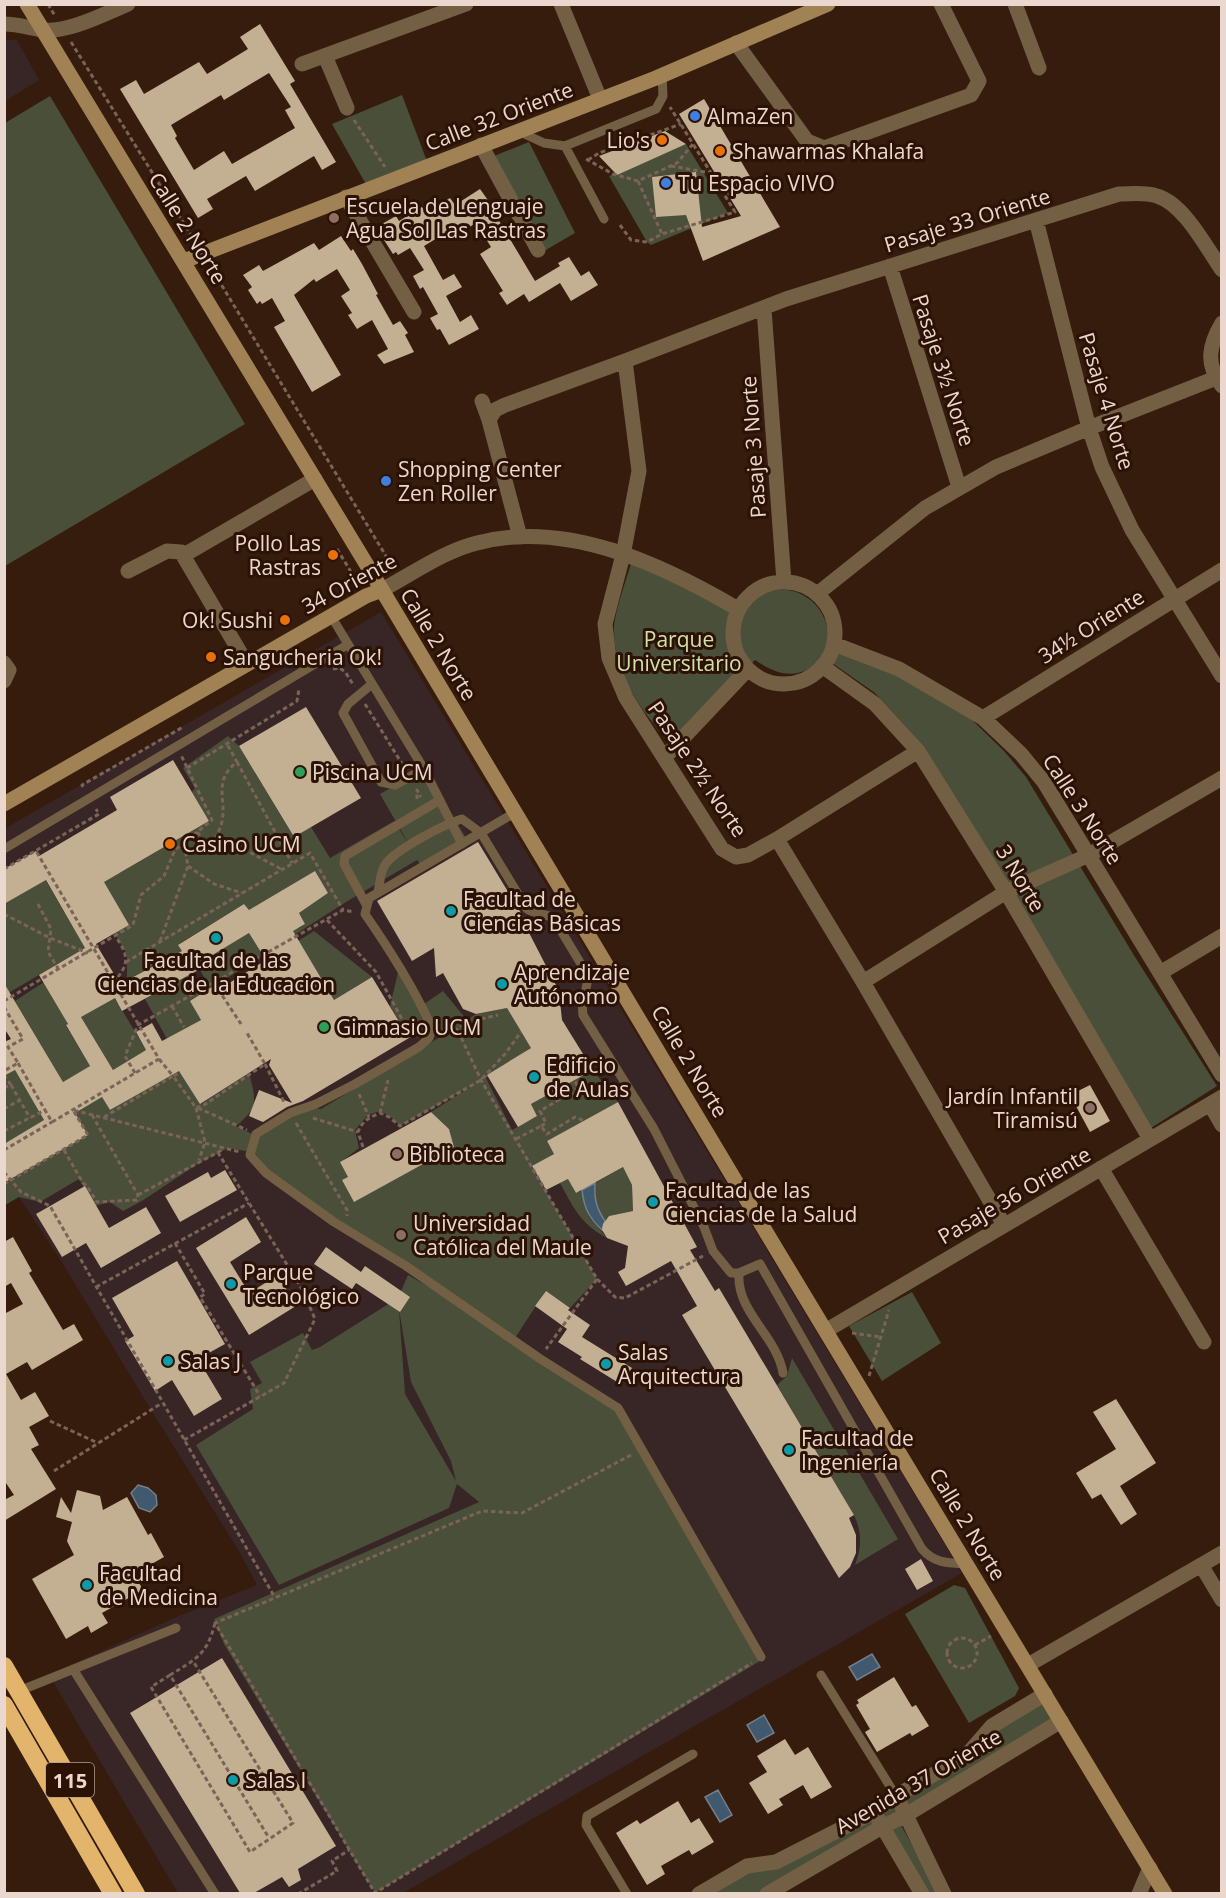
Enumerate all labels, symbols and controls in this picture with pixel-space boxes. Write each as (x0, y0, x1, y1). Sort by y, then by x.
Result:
street label: Calle 32 Oriente (421, 75, 577, 157)
place label: AlmaZen (707, 102, 793, 130)
marker: AlmaZen (688, 109, 702, 123)
place label: Lio's (606, 126, 650, 154)
marker: Lio's (655, 133, 669, 147)
place label: Shawarmas Khalafa (732, 137, 924, 165)
marker: Shawarmas Khalafa (713, 144, 727, 158)
street label: Calle 2 Norte (143, 167, 233, 289)
place label: Tu Espacio VIVO (678, 169, 835, 197)
marker: Tu Espacio VIVO (659, 176, 673, 190)
street label: Pasaje 33 Oriente (881, 181, 1053, 259)
place label: Escuela de Lenguaje Agua Sol Las Rastras (346, 192, 546, 244)
marker: Escuela de Lenguaje Agua Sol Las Rastras (327, 211, 341, 225)
street label: Pasaje 3½ Norte (906, 290, 982, 450)
street label: Pasaje 4 Norte (1073, 329, 1141, 473)
street label: Pasaje 3 Norte (734, 375, 772, 519)
place label: Shopping Center Zen Roller (398, 455, 562, 507)
marker: Shopping Center Zen Roller (379, 474, 393, 488)
place label: Pollo Las Rastras (234, 529, 321, 581)
street label: 34 Oriente (297, 546, 401, 620)
marker: Pollo Las Rastras (326, 548, 340, 562)
street label: 34½ Oriente (1033, 582, 1149, 670)
street label: Calle 2 Norte (394, 583, 484, 705)
place label: Ok! Sushi (182, 606, 273, 634)
marker: Ok! Sushi (278, 613, 292, 627)
park label: Parque Universitario (616, 625, 742, 677)
place label: Sangucheria Ok! (223, 643, 382, 671)
marker: Sangucheria Ok! (204, 650, 218, 664)
street label: Pasaje 2½ Norte (642, 695, 754, 843)
street label: Calle 3 Norte (1037, 748, 1129, 870)
place label: Piscina UCM (312, 758, 433, 786)
marker: Piscina UCM (293, 765, 307, 779)
place label: Casino UCM (182, 830, 301, 858)
marker: Casino UCM (163, 837, 177, 851)
street label: 3 Norte (990, 839, 1052, 917)
place label: Facultad de Ciencias Básicas (463, 885, 621, 937)
marker: Facultad de Ciencias Básicas (444, 904, 458, 918)
marker: Facultad de las Ciencias de la Educacion (209, 931, 223, 945)
place label: Facultad de las Ciencias de la Educacion (97, 946, 335, 998)
place label: Aprendizaje Autónomo (514, 958, 630, 1010)
marker: Aprendizaje Autónomo (495, 977, 509, 991)
street label: Calle 2 Norte (645, 1000, 735, 1122)
place label: Gimnasio UCM (336, 1013, 481, 1041)
marker: Gimnasio UCM (317, 1020, 331, 1034)
place label: Edificio de Aulas (546, 1051, 629, 1103)
marker: Edificio de Aulas (527, 1070, 541, 1084)
place label: Jardín Infantil Tiramisú (945, 1082, 1078, 1134)
marker: Jardín Infantil Tiramisú (1083, 1101, 1097, 1115)
place label: Biblioteca (409, 1140, 505, 1168)
street label: Pasaje 36 Oriente (932, 1140, 1096, 1250)
marker: Biblioteca (390, 1147, 404, 1161)
place label: Facultad de las Ciencias de la Salud (665, 1176, 857, 1228)
marker: Facultad de las Ciencias de la Salud (646, 1195, 660, 1209)
place label: Universidad Católica del Maule (413, 1209, 592, 1261)
marker: Universidad Católica del Maule (394, 1228, 408, 1242)
place label: Parque Tecnológico (243, 1258, 359, 1310)
marker: Parque Tecnológico (224, 1277, 238, 1291)
place label: Salas Arquitectura (618, 1338, 741, 1390)
place label: Salas J (180, 1347, 241, 1375)
marker: Salas J (161, 1354, 175, 1368)
marker: Salas Arquitectura (599, 1357, 613, 1371)
place label: Facultad de Ingeniería (801, 1424, 914, 1476)
marker: Facultad de Ingeniería (782, 1443, 796, 1457)
street label: Calle 2 Norte (923, 1463, 1013, 1585)
place label: Facultad de Medicina (99, 1559, 218, 1611)
marker: Facultad de Medicina (80, 1578, 94, 1592)
street label: Avenida 37 Oriente (830, 1722, 1006, 1840)
road number: 115 (46, 1763, 94, 1797)
place label: Salas I (245, 1766, 306, 1794)
marker: Salas I (226, 1773, 240, 1787)

